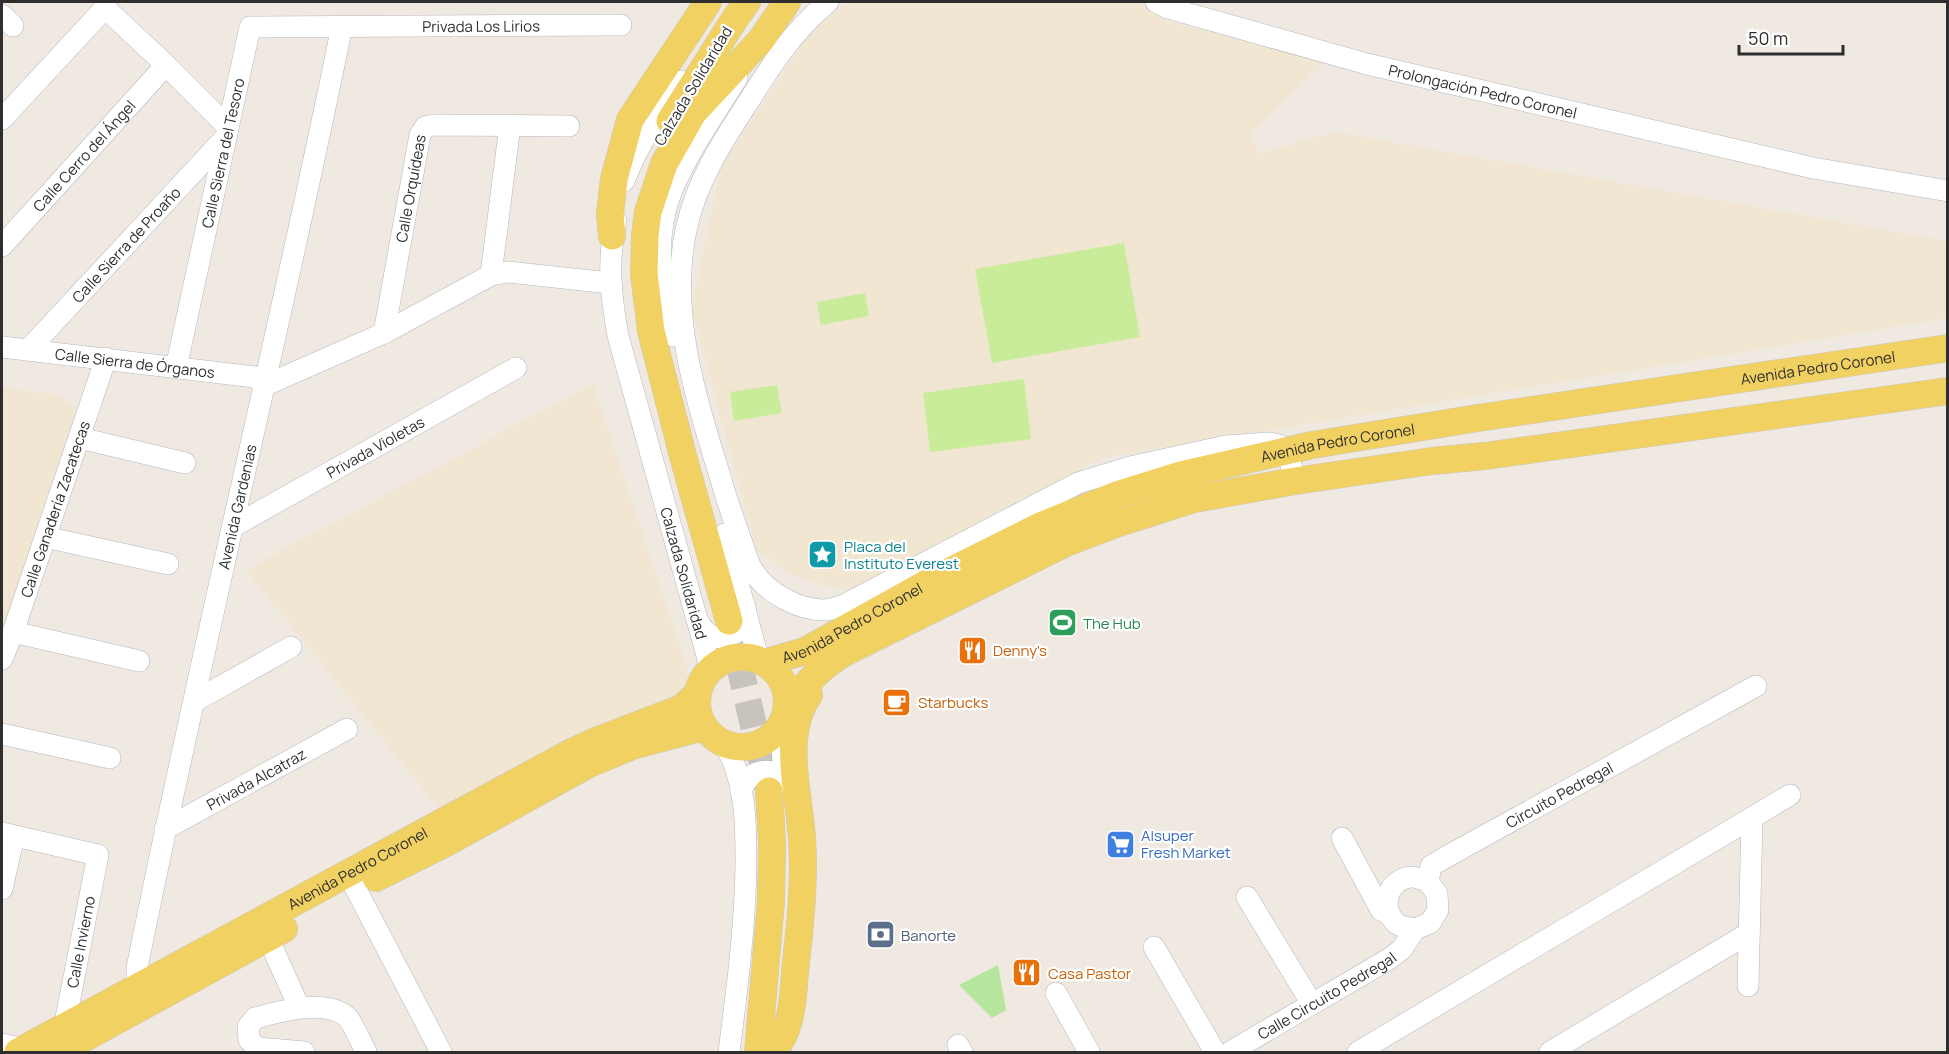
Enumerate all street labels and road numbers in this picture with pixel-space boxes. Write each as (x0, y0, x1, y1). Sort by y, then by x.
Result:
street label: Privada Los Lirios (422, 15, 540, 37)
street label: Calzada Solidaridad (649, 22, 737, 150)
street label: Prolongación Pedro Coronel (1386, 59, 1579, 123)
street label: Calle Sierra del Tesoro (196, 76, 249, 230)
street label: Calle Cerro del Ángel (28, 95, 140, 216)
street label: Calle Orquídeas (390, 133, 430, 244)
street label: Calle Sierra de Proaño (67, 182, 185, 307)
street label: Calle Sierra de Órganos (54, 343, 216, 383)
street label: Avenida Pedro Coronel (1739, 345, 1897, 389)
street label: Privada Violetas (322, 411, 428, 483)
street label: Calle Ganadería Zacatecas (15, 418, 94, 600)
street label: Avenida Pedro Coronel (1259, 418, 1416, 467)
street label: Avenida Gardenias (213, 442, 261, 571)
street label: Calzada Solidaridad (656, 505, 712, 642)
street label: Avenida Pedro Coronel (779, 577, 926, 668)
street label: Privada Alcatraz (203, 743, 310, 815)
street label: Circuito Pedregal (1502, 757, 1616, 833)
street label: Avenida Pedro Coronel (284, 822, 431, 915)
street label: Calle Invierno (62, 894, 100, 990)
street label: Calle Circuito Pedregal (1254, 947, 1400, 1044)

